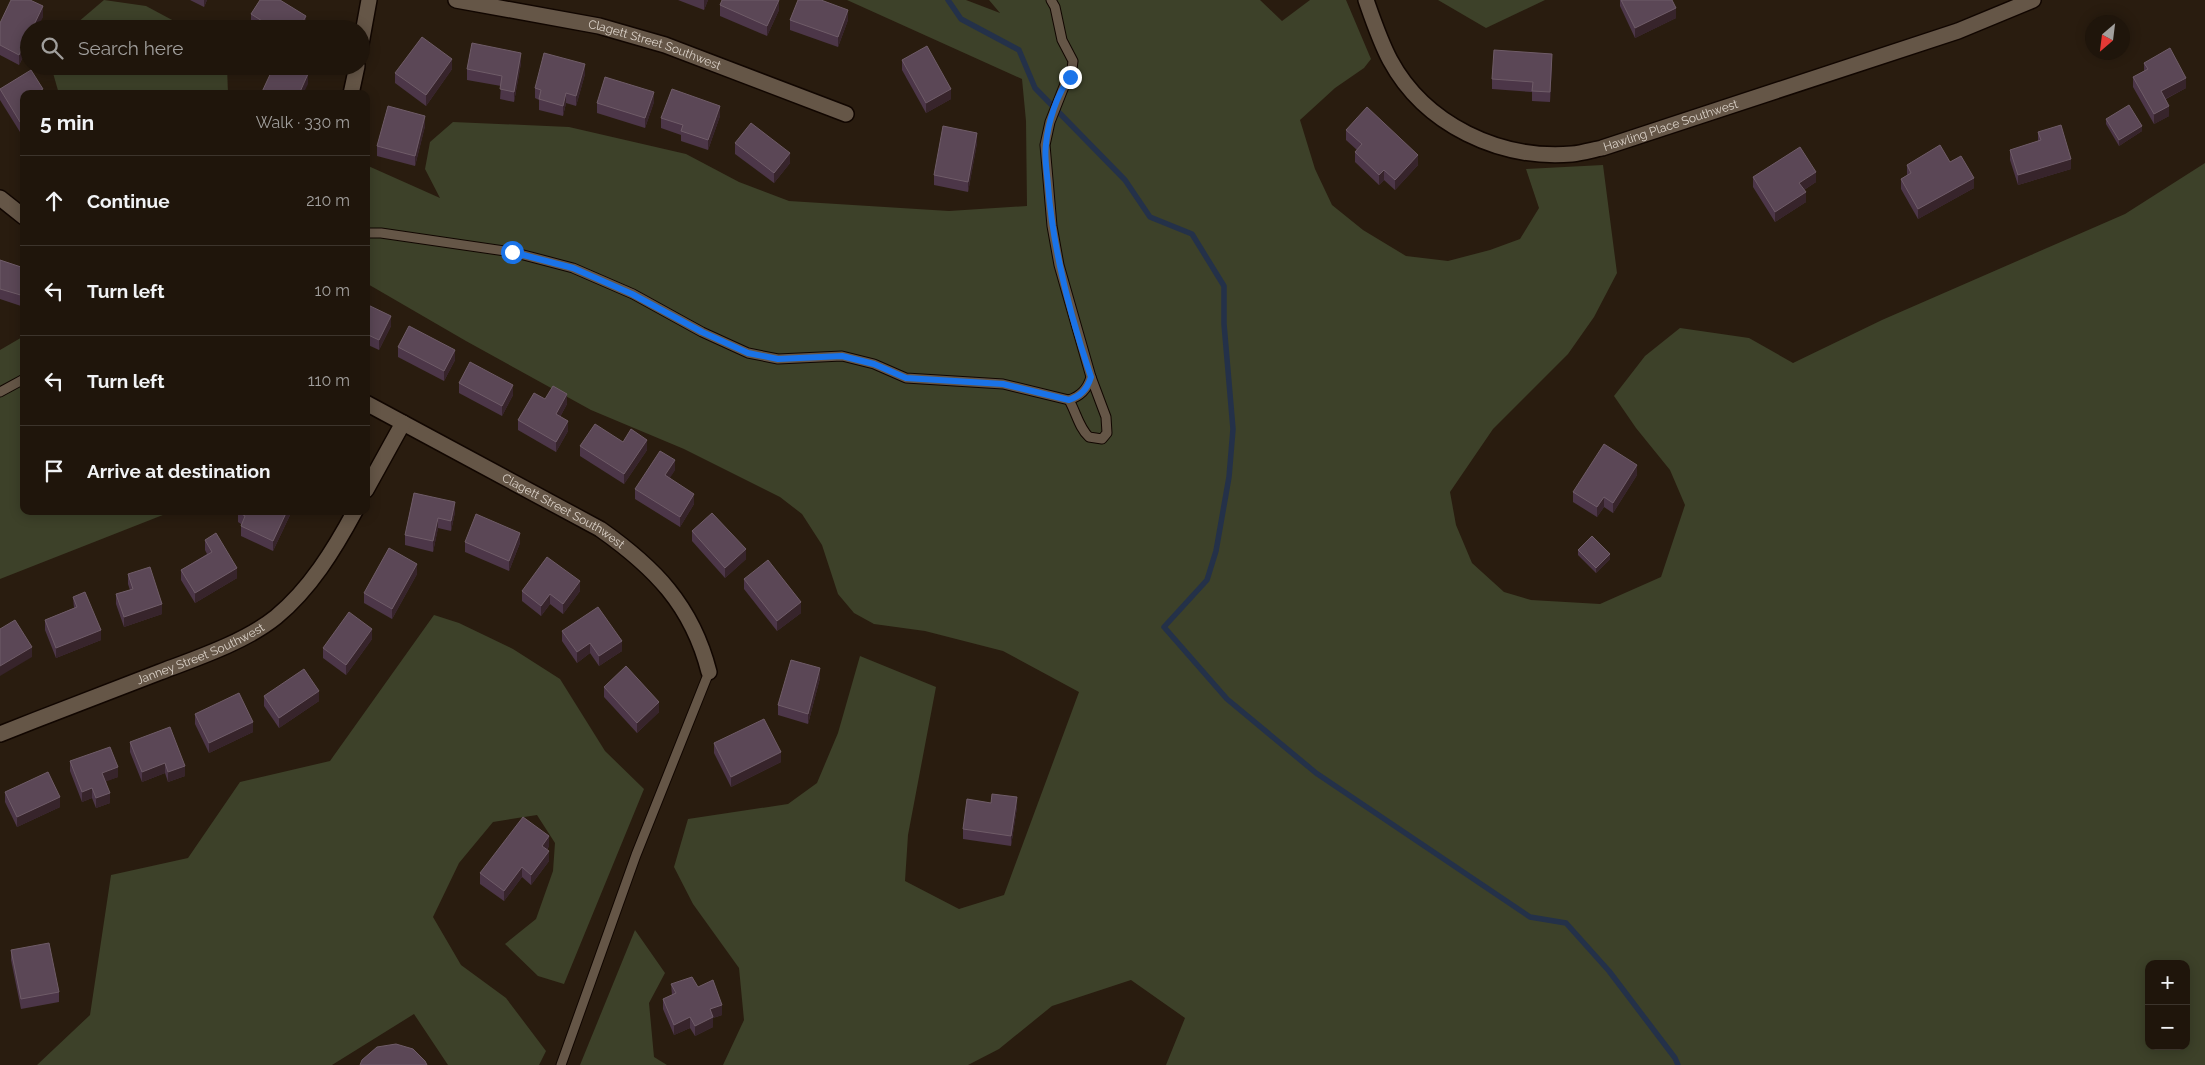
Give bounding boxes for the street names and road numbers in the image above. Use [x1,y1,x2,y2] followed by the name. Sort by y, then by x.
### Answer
[587,17,723,73] street label: Clagett Street Southwest
[1601,97,1740,154] street label: Hawling Place Southwest
[500,471,627,552] street label: Clagett Street Southwest
[135,620,267,687] street label: Janney Street Southwest

